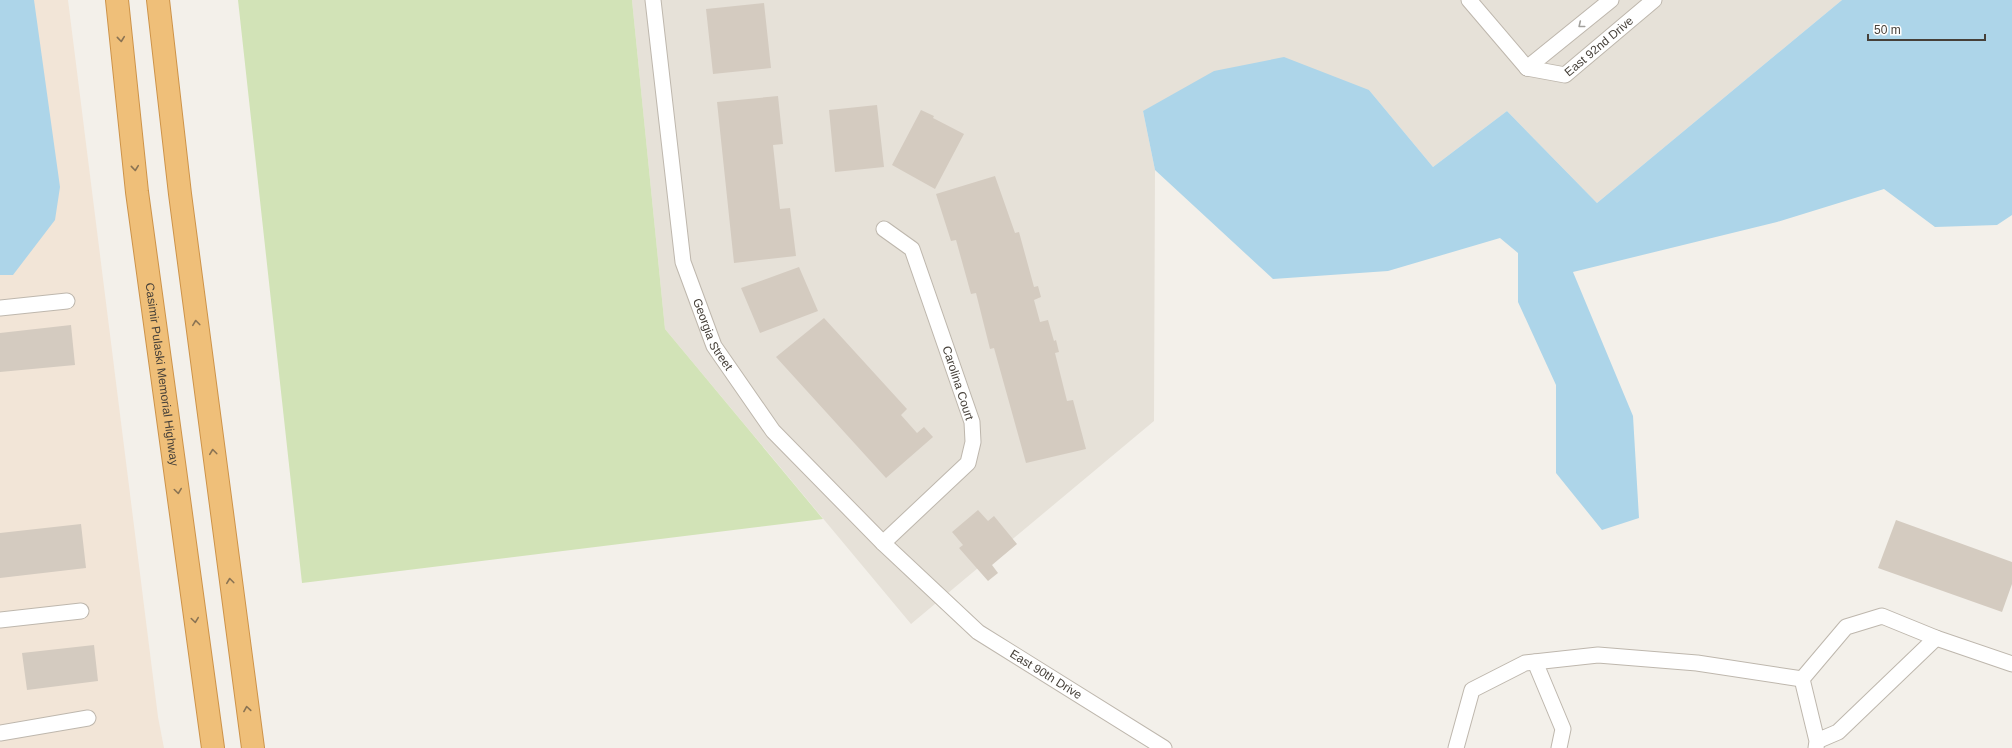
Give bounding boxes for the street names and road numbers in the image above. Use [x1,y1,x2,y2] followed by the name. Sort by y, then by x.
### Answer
[1562,13,1636,79] street label: East 92nd Drive
[142,282,181,467] street label: Casimir Pulaski Memorial Highway
[690,296,736,373] street label: Georgia Street
[939,344,977,423] street label: Carolina Court
[1007,647,1085,702] street label: East 90th Drive

